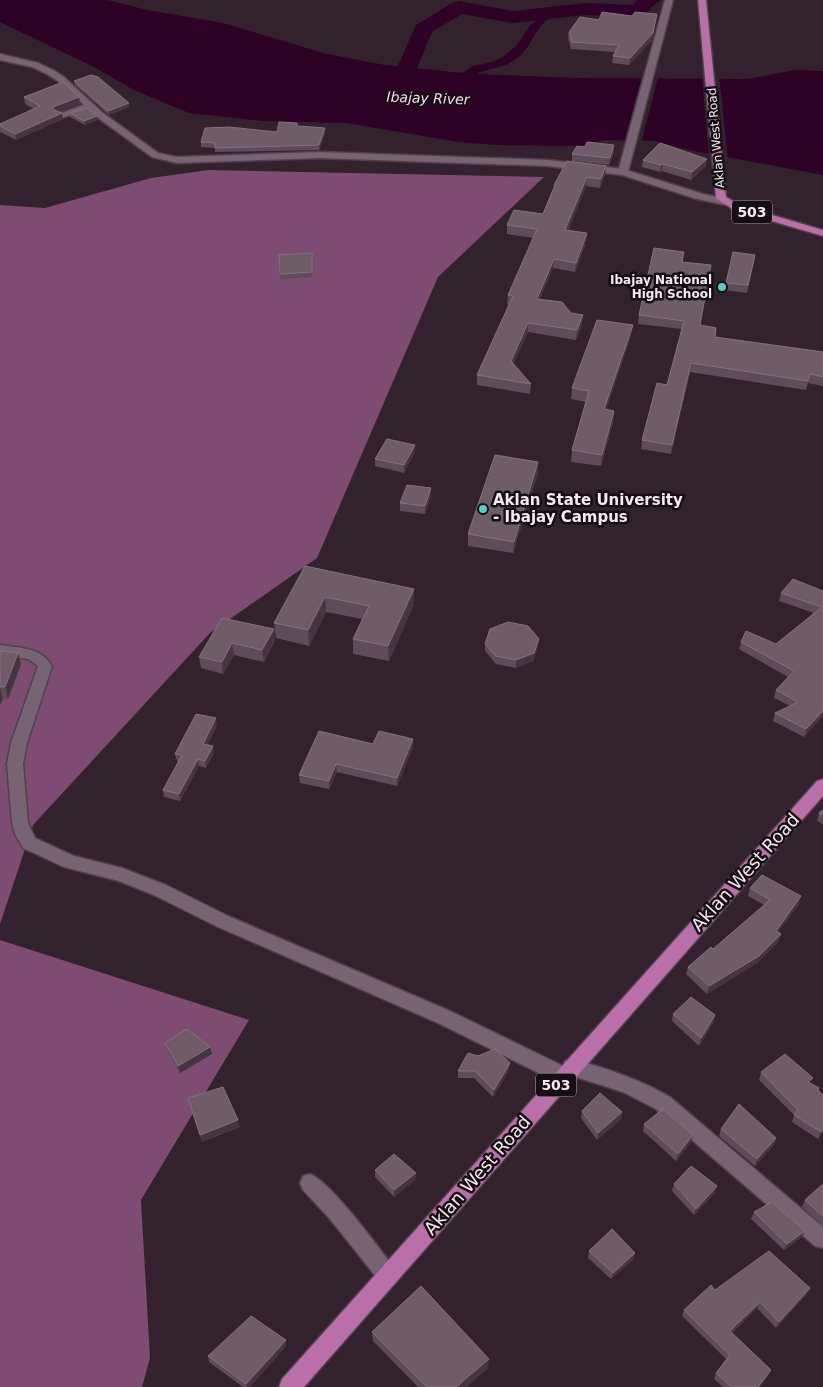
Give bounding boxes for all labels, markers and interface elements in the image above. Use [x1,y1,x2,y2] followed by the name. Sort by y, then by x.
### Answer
[705,87,727,189] street label: Aklan West Road
[386,89,471,107] water label: Ibajay River
[732,200,772,223] road number: 503
[610,273,712,301] place label: Ibajay National High School
[716,281,728,293] marker: Ibajay National High School
[493,491,683,526] place label: Aklan State University - Ibajay Campus
[477,503,489,515] marker: Aklan State University - Ibajay Campus
[687,809,803,935] street label: Aklan West Road
[536,1074,576,1096] road number: 503
[420,1111,534,1239] street label: Aklan West Road

